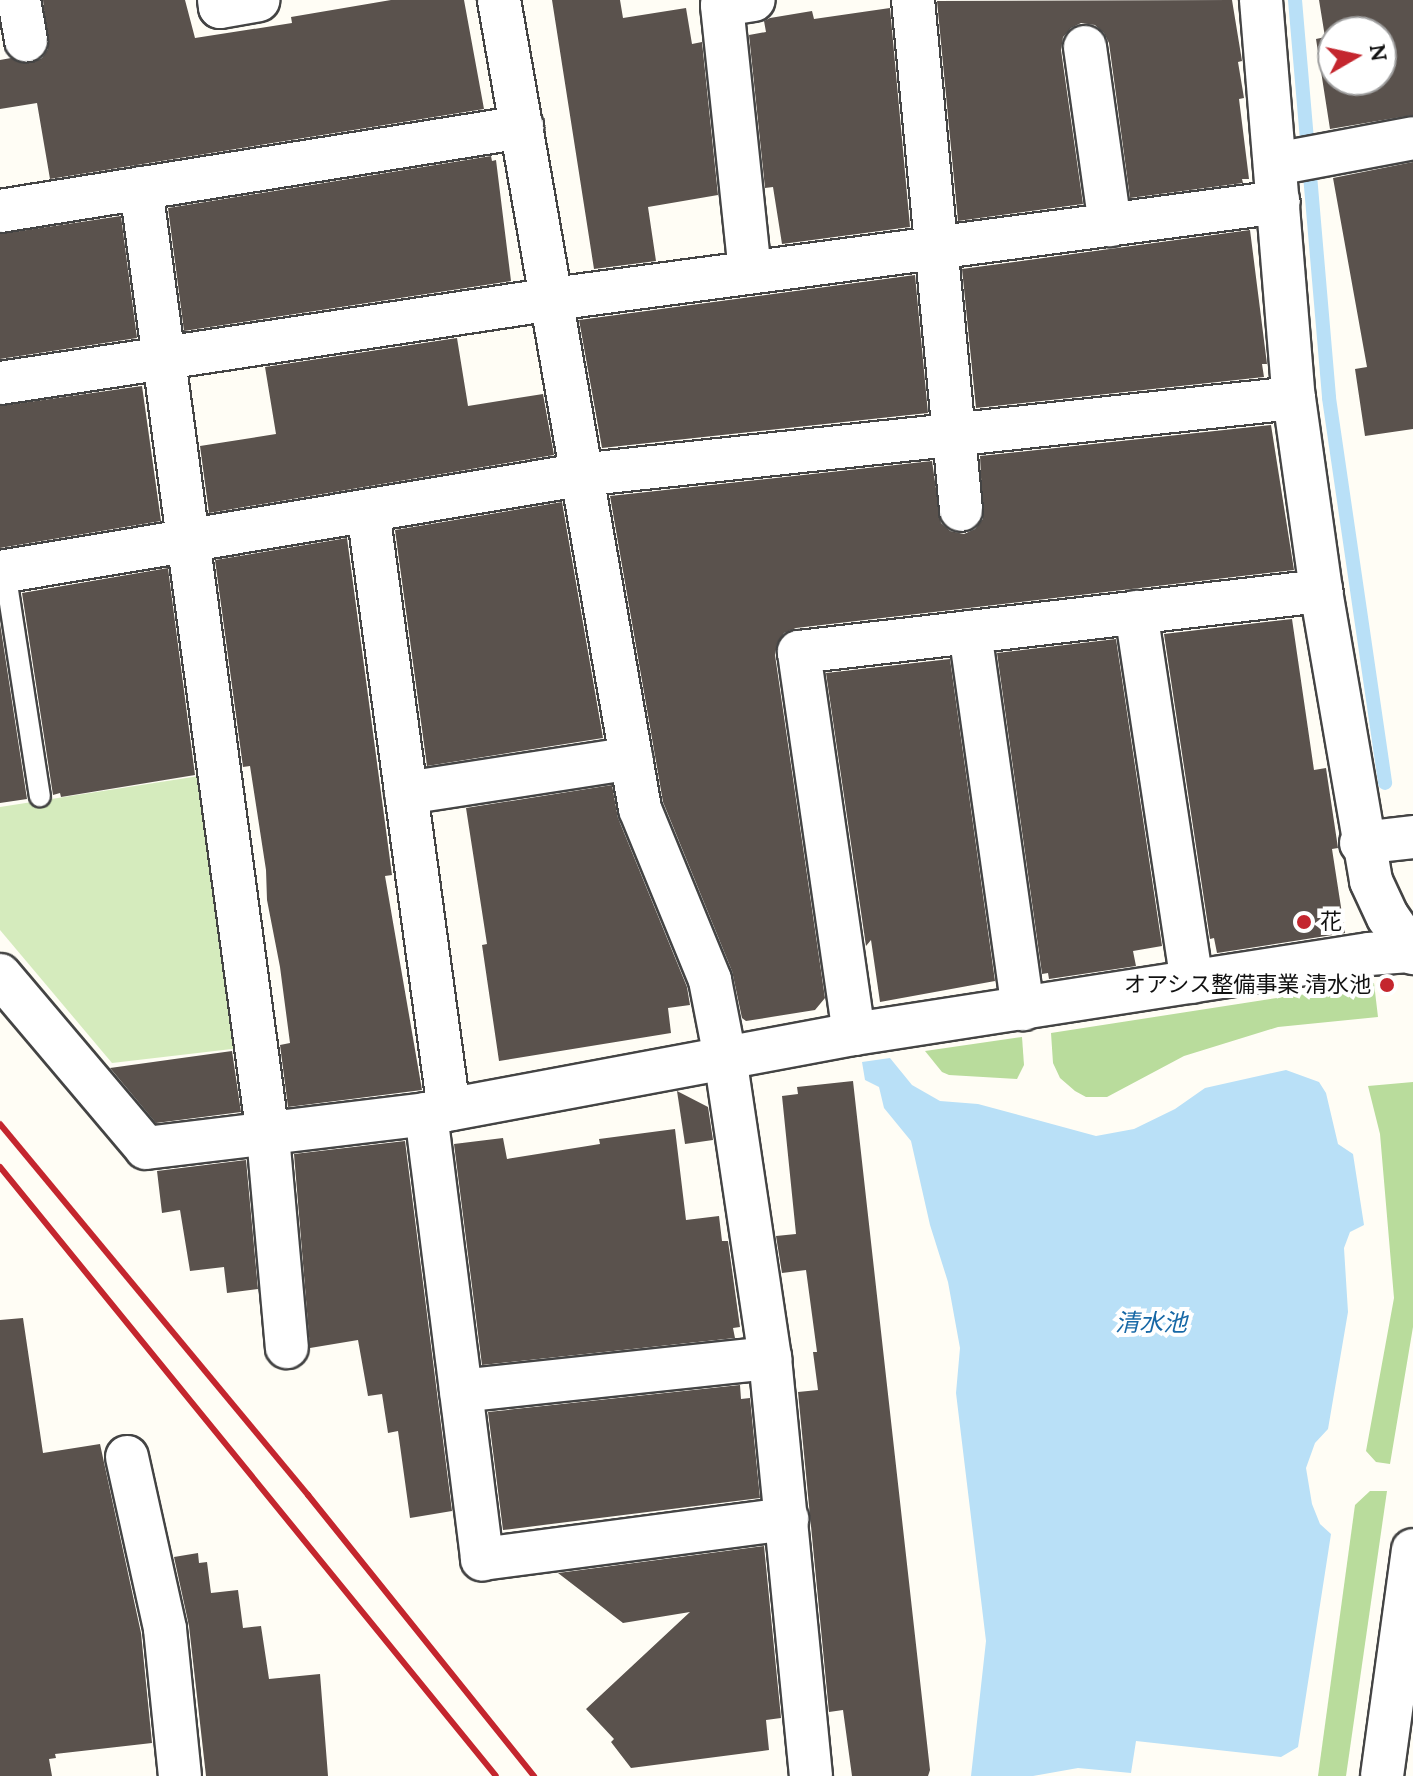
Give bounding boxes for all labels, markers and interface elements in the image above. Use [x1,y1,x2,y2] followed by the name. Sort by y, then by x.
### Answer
[1317,16,1397,96] north arrow
[1364,42,1394,63] text: N
[1320,909,1342,935] place label: 花
[1295,913,1313,931] marker: 花
[1123,972,1371,998] place label: オアシス整備事業 清水池
[1378,976,1396,994] marker: オアシス整備事業 清水池
[1115,1309,1187,1337] water label: 清水池

